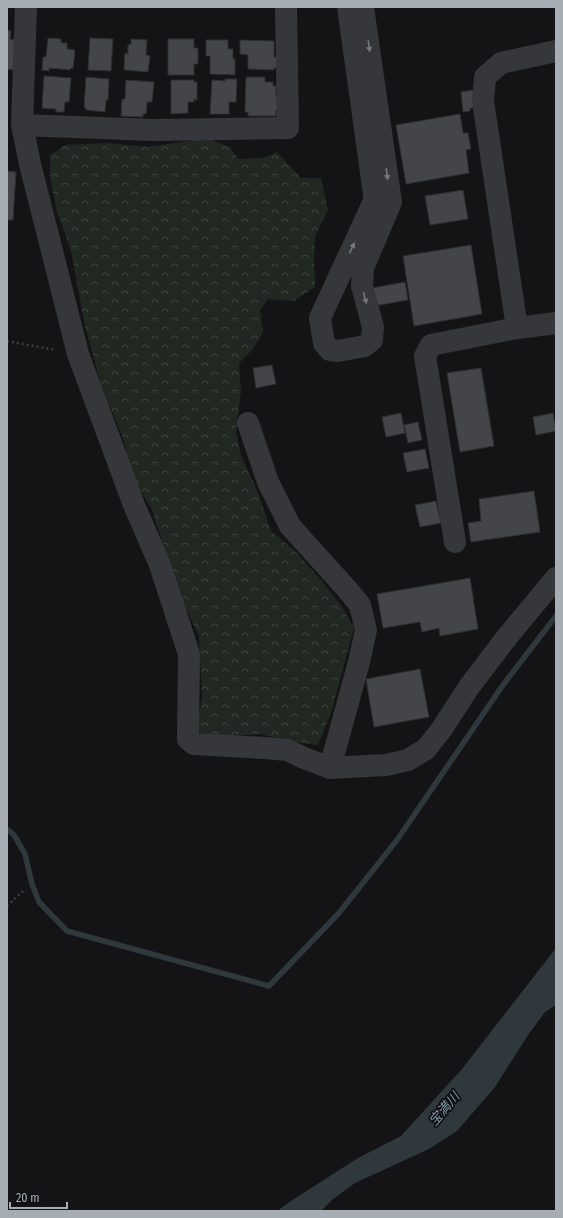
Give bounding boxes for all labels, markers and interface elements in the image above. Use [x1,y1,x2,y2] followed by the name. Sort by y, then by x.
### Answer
[366,40,372,52] one-way arrow
[384,168,390,180] one-way arrow
[349,243,355,254] one-way arrow
[362,292,368,304] one-way arrow
[426,1088,464,1129] water label: 宝満川
[10,1184,67,1210] scale bar
[16,1191,40,1205] text: 20 m

